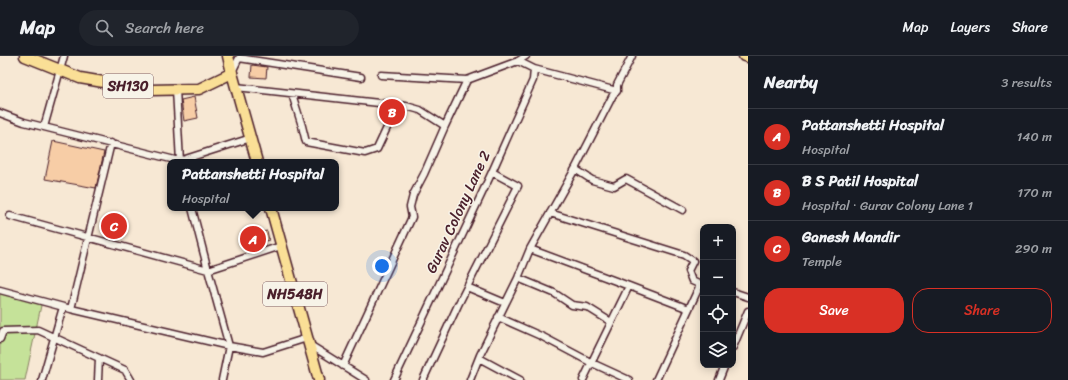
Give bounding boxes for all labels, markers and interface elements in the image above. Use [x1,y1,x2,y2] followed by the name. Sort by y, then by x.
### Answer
[79,10,359,46] search box
[20,11,55,44] text: Map
[125,15,204,41] text: Search here
[903,15,928,40] text: Map
[950,15,990,40] text: Layers
[1012,15,1048,40] text: Share
[93,17,115,39] icon: search
[764,67,818,97] text: Nearby
[1001,71,1052,94] text: 3 results
[103,74,153,98] road number: SH130
[379,97,405,127] pin: B
[802,112,944,138] text: Pattanshetti Hospital
[773,125,781,148] text: A
[1017,125,1052,148] text: 140 m
[802,138,850,161] text: Hospital
[418,146,498,278] street label: Gurav Colony Lane 2
[167,159,339,211] popup
[182,161,324,187] text: Pattanshetti Hospital
[802,168,918,194] text: B S Patil Hospital
[773,181,781,204] text: B
[1017,181,1052,204] text: 170 m
[182,187,230,210] text: Hospital
[802,194,973,217] text: Hospital · Gurav Colony Lane 1
[101,211,127,241] pin: C
[240,224,266,254] pin: A
[700,224,736,368] map controls
[700,224,736,260] button: +
[802,224,899,250] text: Ganesh Mandir
[773,237,781,260] text: C
[1015,237,1052,260] text: 290 m
[802,250,842,273] text: Temple
[372,256,392,276] your location
[700,260,736,296] button: −
[263,282,327,306] road number: NH548H
[764,288,904,333] button: Save
[912,288,1052,333] button: Share
[700,296,736,332] button: locate
[700,332,736,368] button: layers

